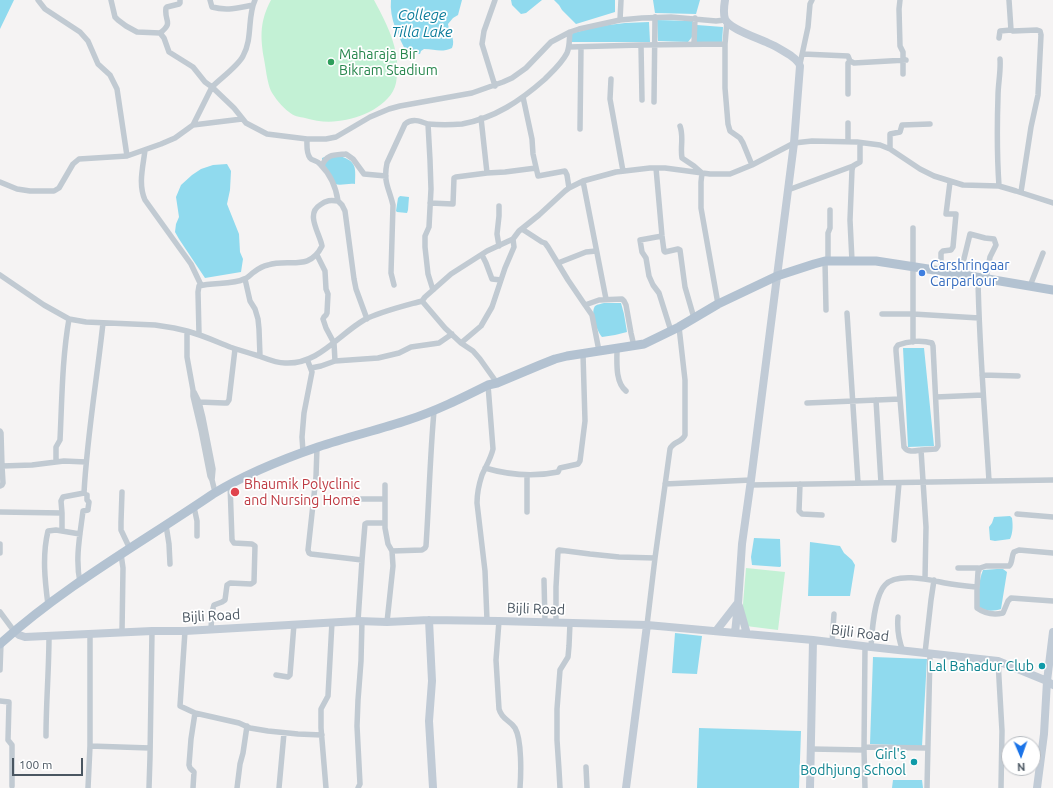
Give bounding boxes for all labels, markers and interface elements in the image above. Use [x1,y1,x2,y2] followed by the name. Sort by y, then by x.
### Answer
[391,6,453,41] water label: College Tilla Lake
[339,46,438,78] place label: Maharaja Bir Bikram Stadium
[326,57,336,67] marker: Maharaja Bir Bikram Stadium
[930,257,1010,290] place label: Carshringaar Carparlour
[917,268,927,278] marker: Carshringaar Carparlour
[244,476,360,508] place label: Bhaumik Polyclinic and Nursing Home
[229,486,241,498] marker: Bhaumik Polyclinic and Nursing Home
[507,600,565,618] street label: Bijli Road
[181,606,241,626] street label: Bijli Road
[830,621,890,645] street label: Bijli Road
[928,658,1034,674] place label: Lal Bahadur Club
[1037,661,1047,671] marker: Lal Bahadur Club
[1001,736,1041,776] north arrow
[800,746,906,778] place label: Girl's Bodhjung School
[14,750,85,776] scale bar
[909,757,919,767] marker: Girl's Bodhjung School
[19,758,52,771] text: 100 m
[1017,761,1026,773] text: N

